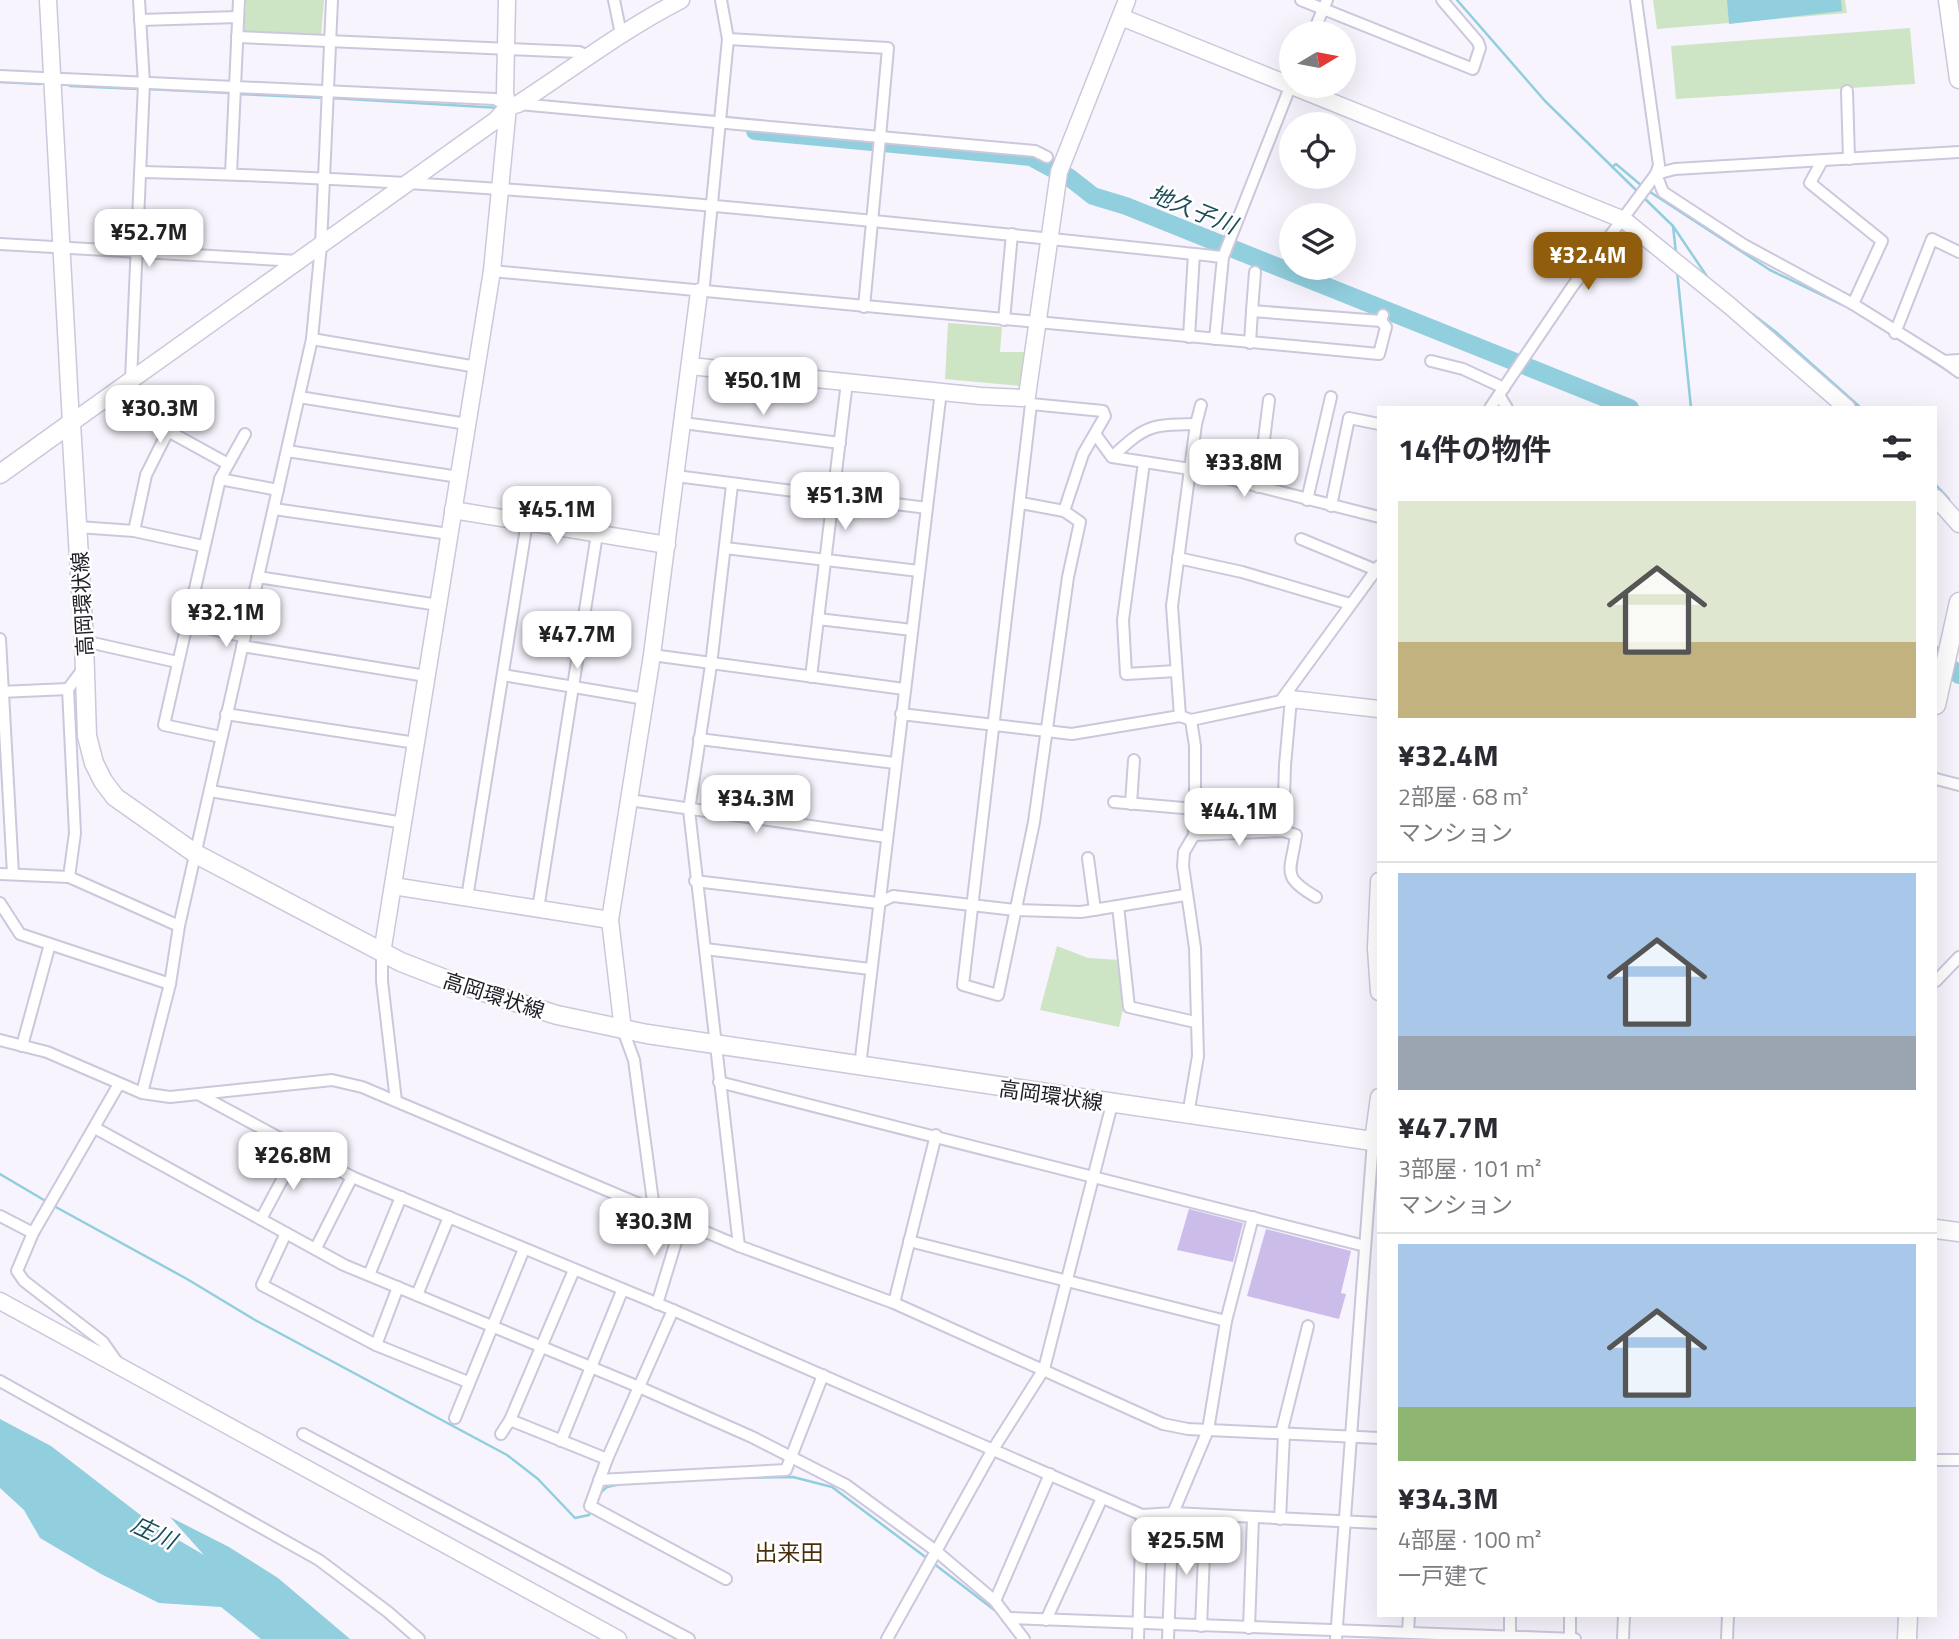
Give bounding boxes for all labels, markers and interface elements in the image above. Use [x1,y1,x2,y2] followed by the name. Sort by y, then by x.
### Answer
[1279,21,1356,98] north arrow
[1279,21,1356,280] map controls
[1279,112,1356,189] button: locate
[1144,176,1245,244] water label: 地久子川
[1279,203,1356,280] button: layers
[92,210,206,269] pin: ¥52.7M
[110,214,188,249] text: ¥52.7M
[1531,232,1645,292] pin: ¥32.4M
[1549,237,1627,272] text: ¥32.4M
[706,358,820,417] pin: ¥50.1M
[724,362,802,397] text: ¥50.1M
[103,386,217,445] pin: ¥30.3M
[121,390,199,425] text: ¥30.3M
[1398,426,1552,472] text: 14件の物件
[1878,429,1916,467] icon: filters
[1187,440,1301,499] pin: ¥33.8M
[1205,444,1283,479] text: ¥33.8M
[788,472,902,532] pin: ¥51.3M
[806,477,884,512] text: ¥51.3M
[500,486,614,546] pin: ¥45.1M
[518,491,596,526] text: ¥45.1M
[1594,547,1720,673] icon: home
[63,551,101,657] street label: 高岡環状線
[169,590,283,649] pin: ¥32.1M
[187,594,265,629] text: ¥32.1M
[520,612,634,671] pin: ¥47.7M
[538,616,616,651] text: ¥47.7M
[1398,732,1499,778] text: ¥32.4M
[699,776,813,835] pin: ¥34.3M
[1398,779,1528,814] text: 2部屋 · 68 m²
[717,780,795,815] text: ¥34.3M
[1182,788,1296,848] pin: ¥44.1M
[1200,793,1278,828] text: ¥44.1M
[1398,815,1513,850] text: マンション
[1594,919,1720,1045] icon: home
[439,964,549,1026] street label: 高岡環状線
[997,1072,1105,1118] street label: 高岡環状線
[1398,1104,1499,1150] text: ¥47.7M
[236,1132,350,1192] pin: ¥26.8M
[254,1137,332,1172] text: ¥26.8M
[1398,1151,1541,1186] text: 3部屋 · 101 m²
[1398,1187,1513,1222] text: マンション
[597,1198,711,1258] pin: ¥30.3M
[615,1203,693,1238] text: ¥30.3M
[1594,1290,1720,1416] icon: home
[1398,1475,1499,1521] text: ¥34.3M
[126,1506,185,1559] water label: 庄川
[1129,1518,1243,1577] pin: ¥25.5M
[1147,1522,1225,1557] text: ¥25.5M
[1398,1522,1541,1557] text: 4部屋 · 100 m²
[755,1535,824,1570] district label: 出来田
[1398,1558,1490,1593] text: 一戸建て

